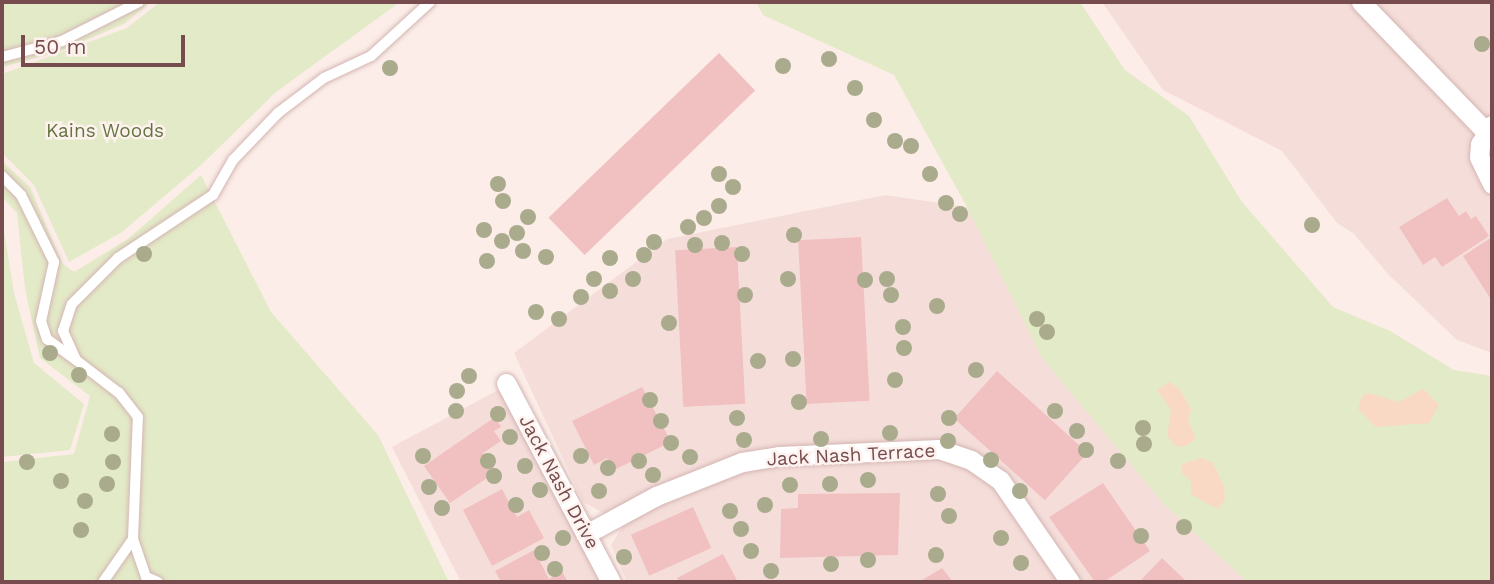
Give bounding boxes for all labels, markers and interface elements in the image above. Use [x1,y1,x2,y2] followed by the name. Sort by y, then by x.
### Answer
[24,21,189,65] scale bar
[34,34,86,59] text: 50 m
[46,120,164,142] park label: Kains Woods
[514,411,604,553] street label: Jack Nash Drive
[766,439,936,471] street label: Jack Nash Terrace

